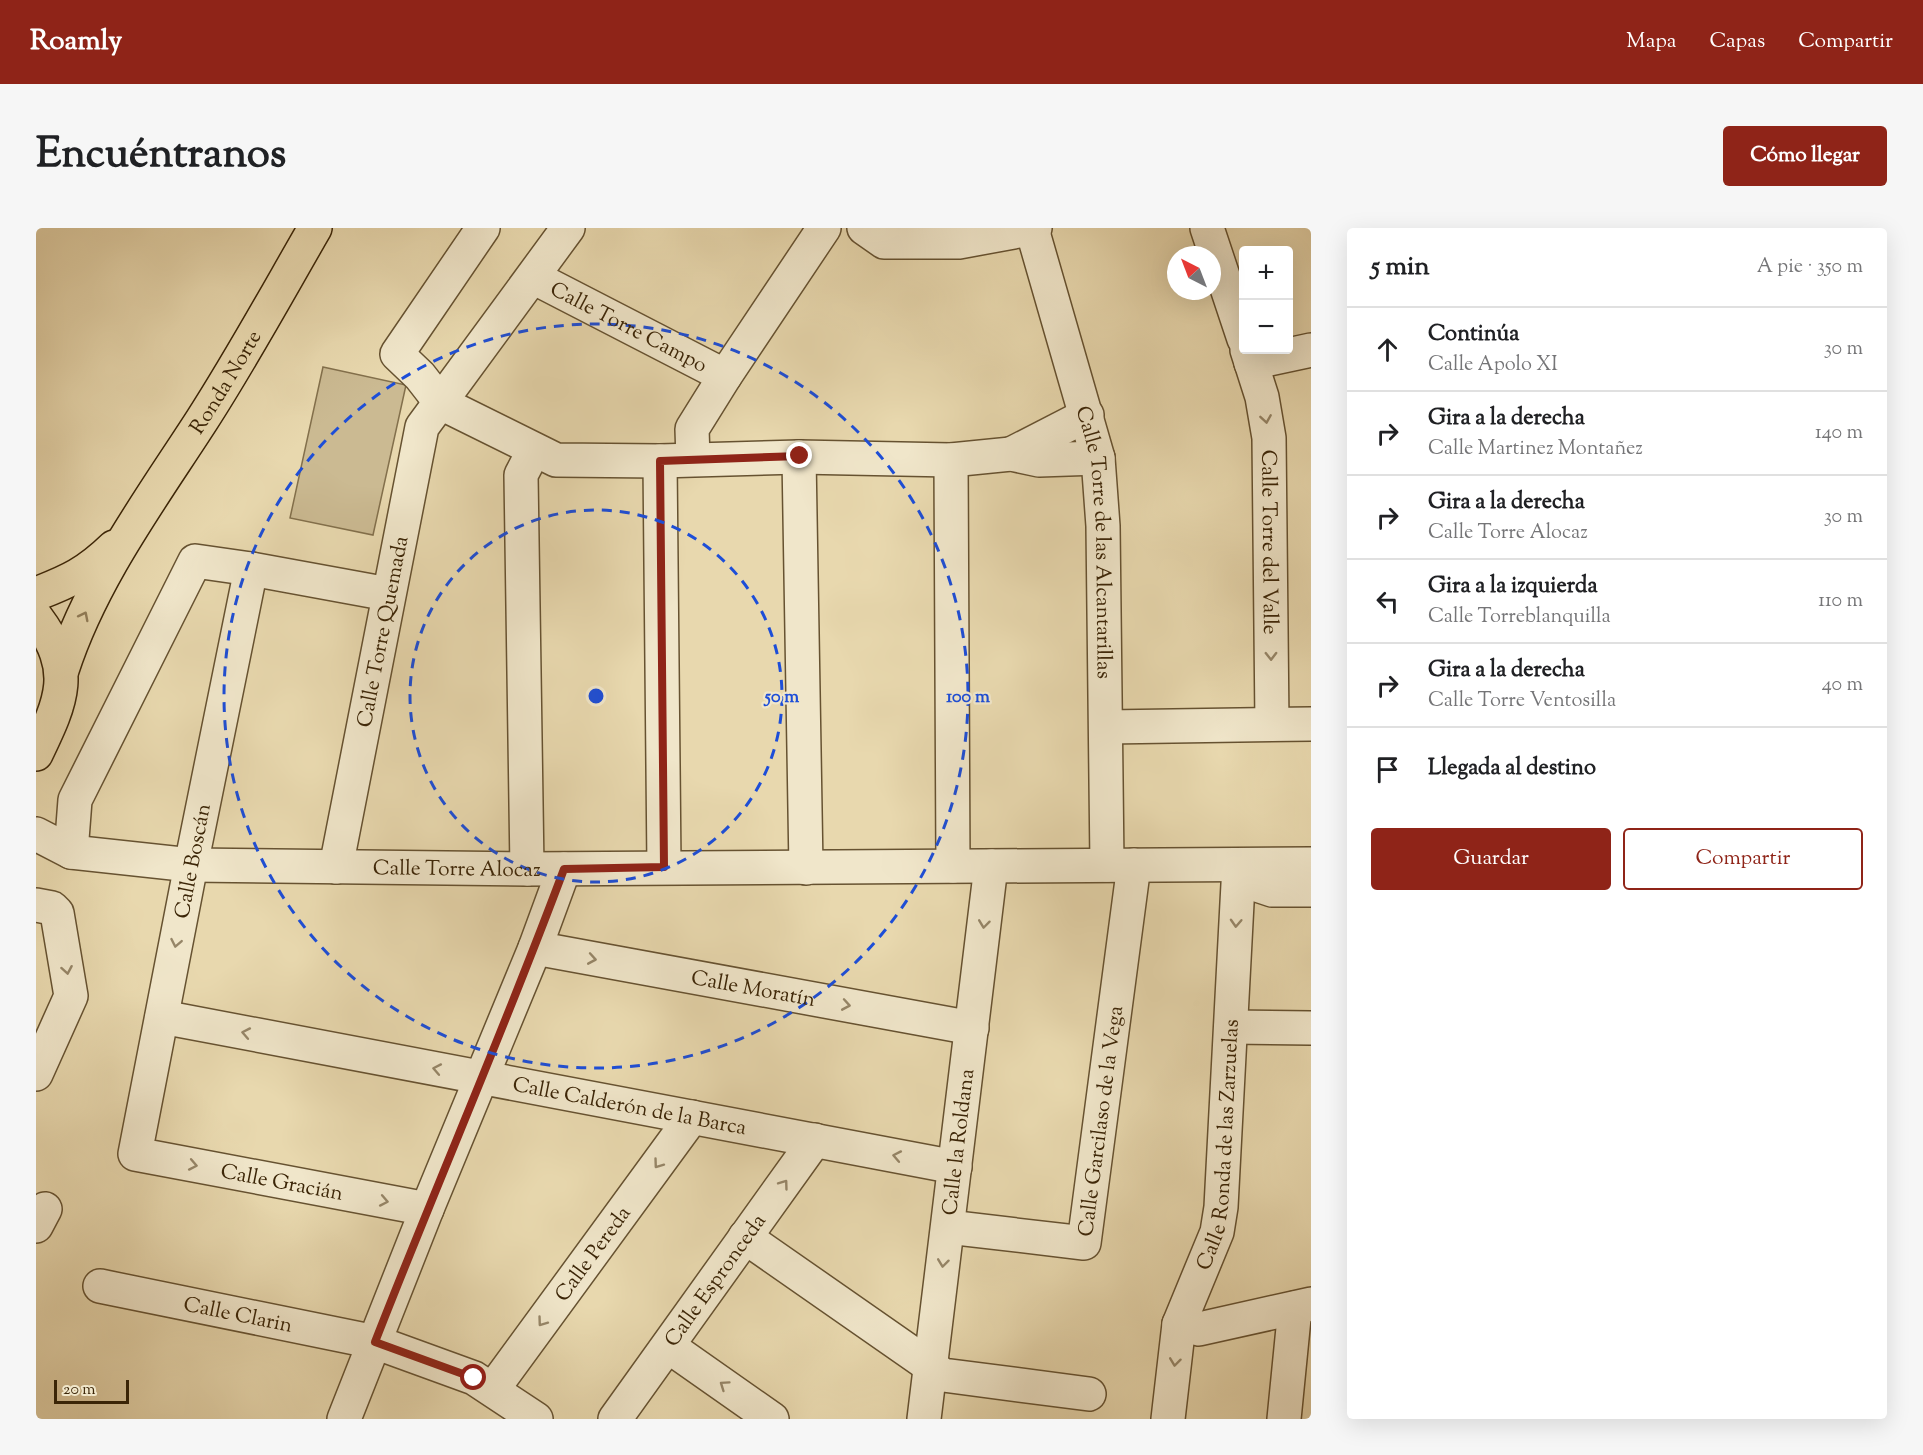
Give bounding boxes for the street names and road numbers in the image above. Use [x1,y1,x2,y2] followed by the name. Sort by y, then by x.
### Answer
[544,275,712,381] street label: Calle Torre Campo
[184,325,270,441] street label: Ronda Norte
[1067,403,1118,679] street label: Calle Torre de las Alcantarillas
[1252,449,1284,635] street label: Calle Torre del Valle
[351,533,417,730] street label: Calle Torre Quemada
[168,801,220,921] street label: Calle Boscán
[373,854,541,886] street label: Calle Torre Alocaz
[689,964,817,1016] street label: Calle Moratín
[1072,1004,1132,1238] street label: Calle Garcilaso de la Vega
[1190,1018,1248,1275] street label: Calle Ronda de las Zarzuelas
[936,1067,983,1217] street label: Calle la Roldana
[510,1071,749,1144] street label: Calle Calderón de la Barca
[218,1157,345,1210] street label: Calle Gracián
[549,1200,639,1309] street label: Calle Pereda
[658,1208,774,1354] street label: Calle Espronceda
[181,1290,295,1342] street label: Calle Clarin

